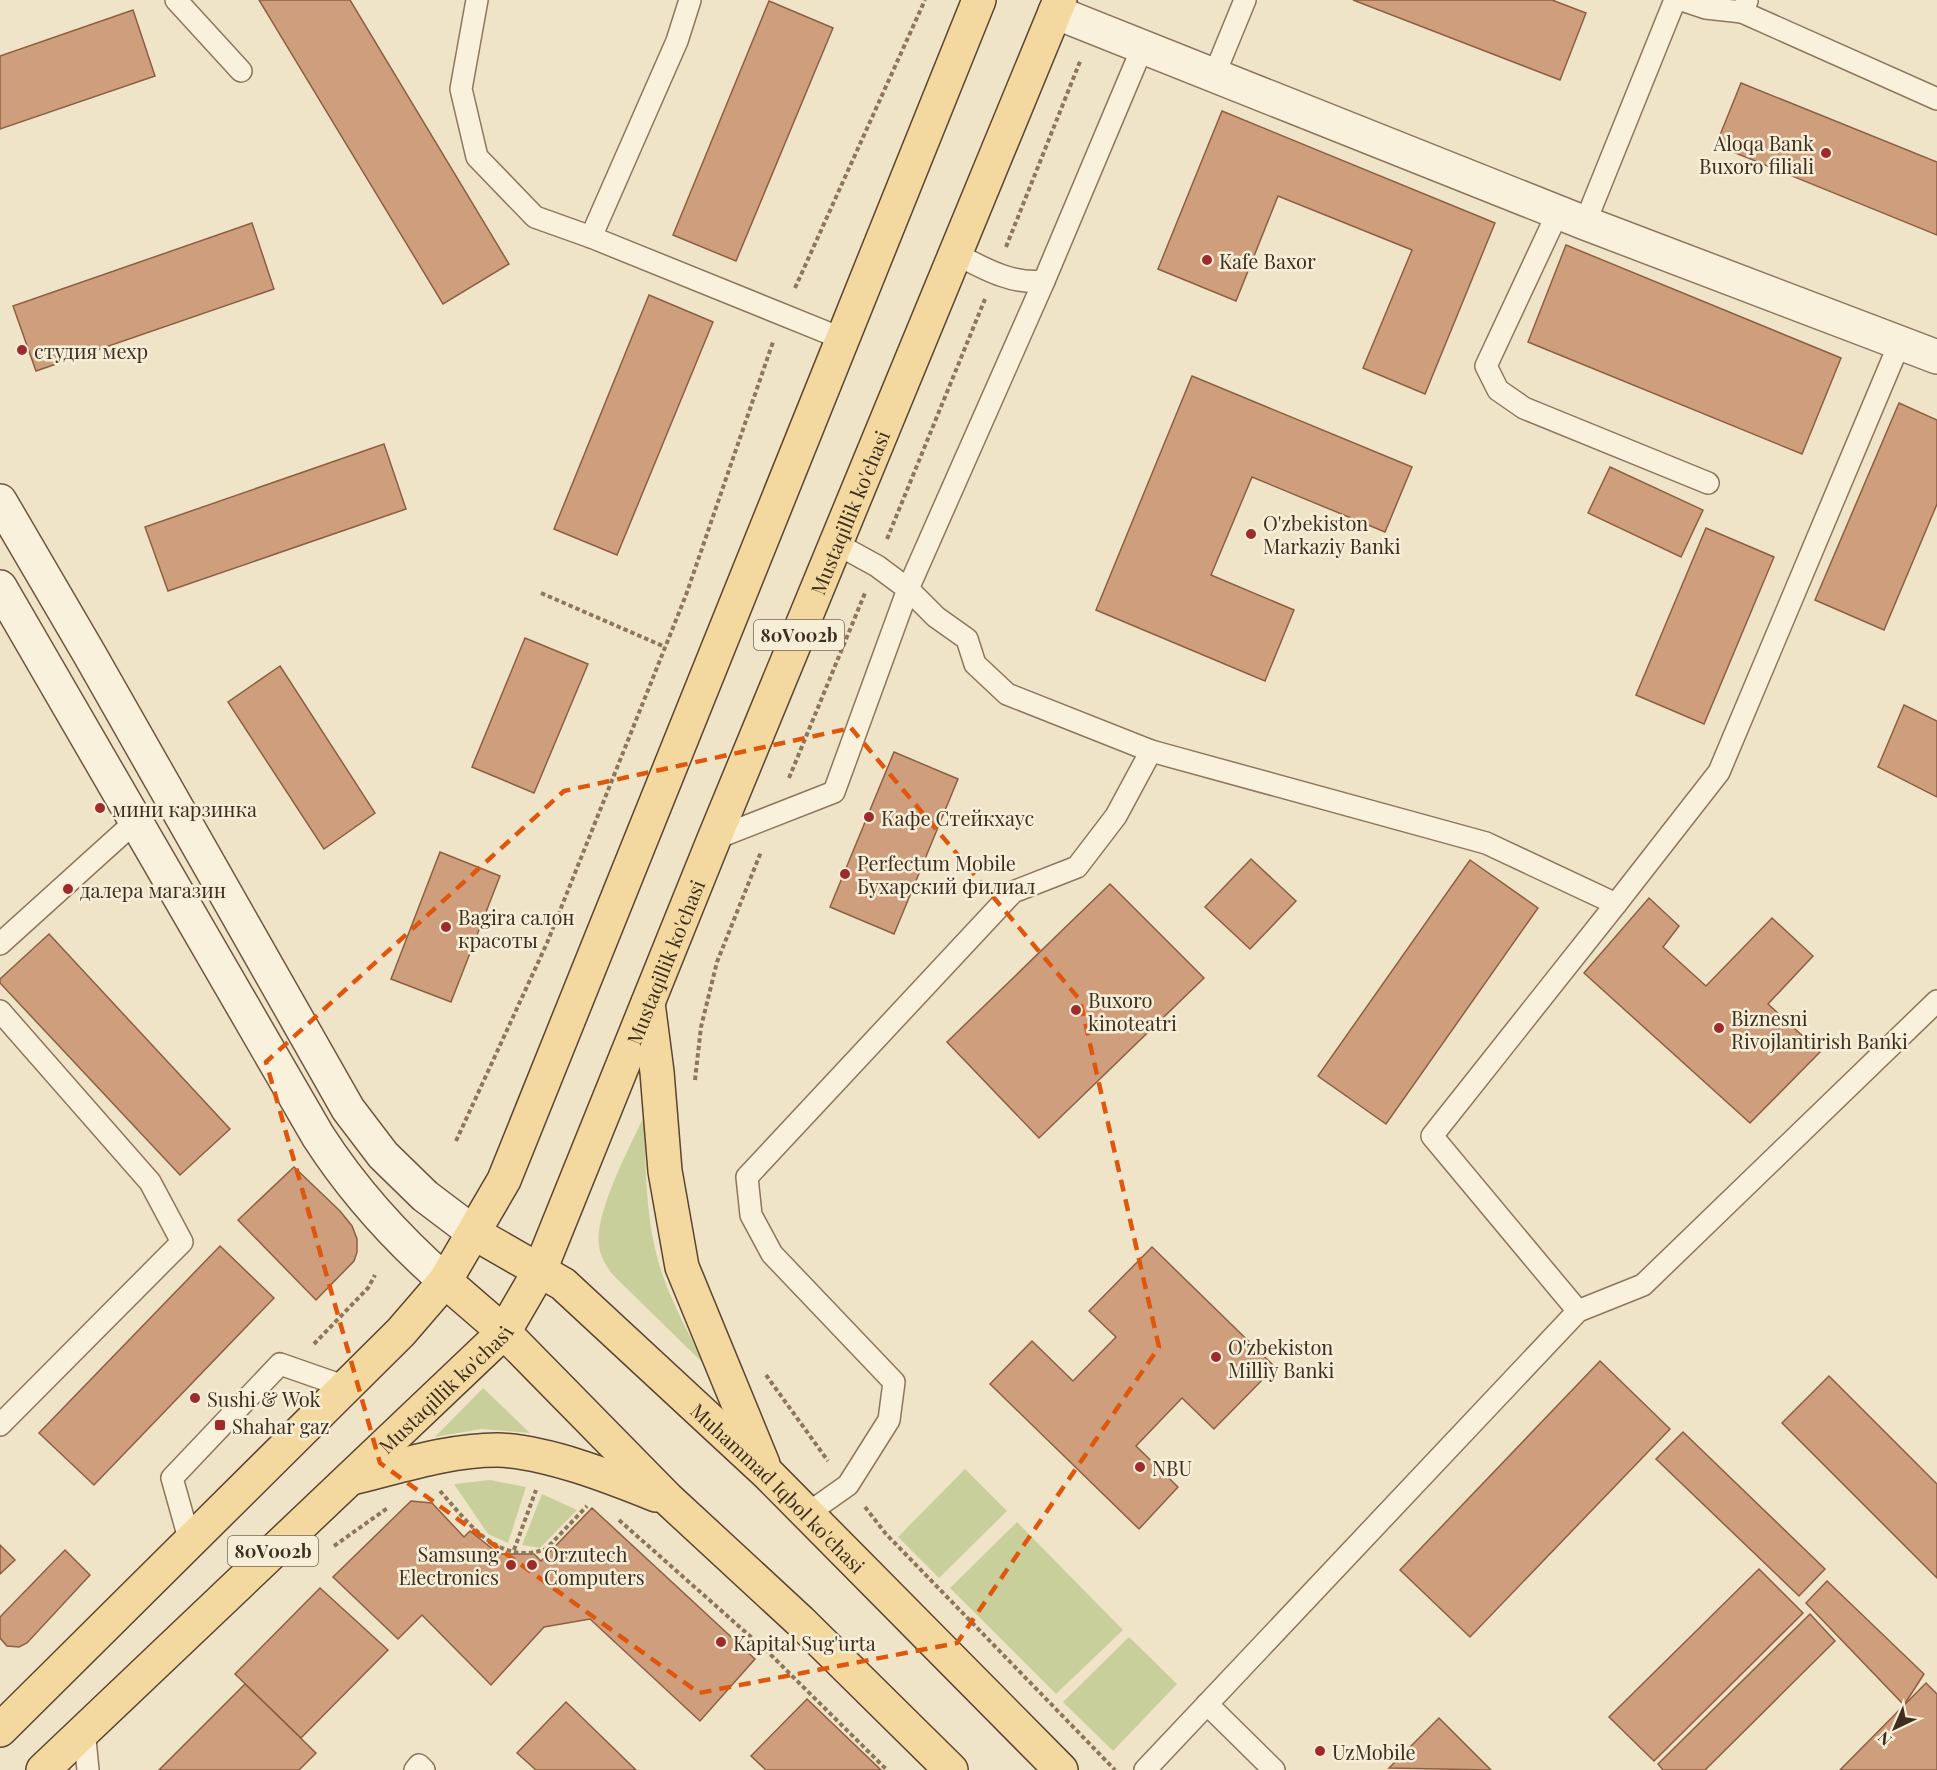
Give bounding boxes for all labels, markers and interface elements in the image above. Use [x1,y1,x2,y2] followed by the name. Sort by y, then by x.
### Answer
[1699,129,1814,179] place label: Aloqa Bank Buxoro filiali
[1819,146,1833,160] marker: Aloqa Bank Buxoro filiali
[1219,247,1316,274] place label: Kafe Baxor
[1200,253,1214,267] marker: Kafe Baxor
[34,337,148,364] place label: студия мехр
[15,343,29,357] marker: студия мехр
[803,426,895,598] street label: Mustaqillik ko'chasi
[1263,509,1401,559] place label: O'zbekiston Markaziy Banki
[1244,527,1258,541] marker: O'zbekiston Markaziy Banki
[754,620,844,650] road number: 80V002b
[112,795,257,822] place label: мини карзинка
[93,801,107,815] marker: мини карзинка
[881,804,1035,831] place label: Кафе Стейкхаус
[862,810,876,824] marker: Кафе Стейкхаус
[857,849,1036,899] place label: Perfectum Mobile Бухарский филиал
[838,867,852,881] marker: Perfectum Mobile Бухарский филиал
[619,875,710,1048] street label: Mustaqillik ko'chasi
[80,876,226,903] place label: далера магазин
[61,882,75,896] marker: далера магазин
[458,903,575,953] place label: Bagira салон красоты
[439,920,453,934] marker: Bagira салон красоты
[1088,986,1177,1036] place label: Buxoro kinoteatri
[1069,1003,1083,1017] marker: Buxoro kinoteatri
[1731,1004,1908,1054] place label: Biznesni Rivojlantirish Banki
[1712,1021,1726,1035] marker: Biznesni Rivojlantirish Banki
[372,1320,519,1459] street label: Mustaqillik ko'chasi
[1228,1333,1334,1383] place label: O'zbekiston Milliy Banki
[1209,1350,1223,1364] marker: O'zbekiston Milliy Banki
[207,1385,321,1412] place label: Sushi & Wok
[188,1391,202,1405] marker: Sushi & Wok
[686,1396,872,1579] street label: Muhammad Iqbol ko'chasi
[232,1412,330,1439] place label: Shahar gaz
[213,1418,227,1432] marker: Shahar gaz
[1152,1454,1192,1481] place label: NBU
[1133,1460,1147,1474] marker: NBU
[228,1536,318,1566] road number: 80V002b
[398,1540,499,1590] place label: Samsung Electronics
[544,1540,645,1590] place label: Orzutech Computers
[504,1558,518,1572] marker: Samsung Electronics
[525,1558,539,1572] marker: Orzutech Computers
[733,1629,876,1656] place label: Kapital Sug'urta
[714,1635,728,1649] marker: Kapital Sug'urta
[1865,1698,1925,1758] north arrow
[1872,1727,1896,1751] text: N
[1332,1738,1416,1765] place label: UzMobile
[1313,1744,1327,1758] marker: UzMobile

